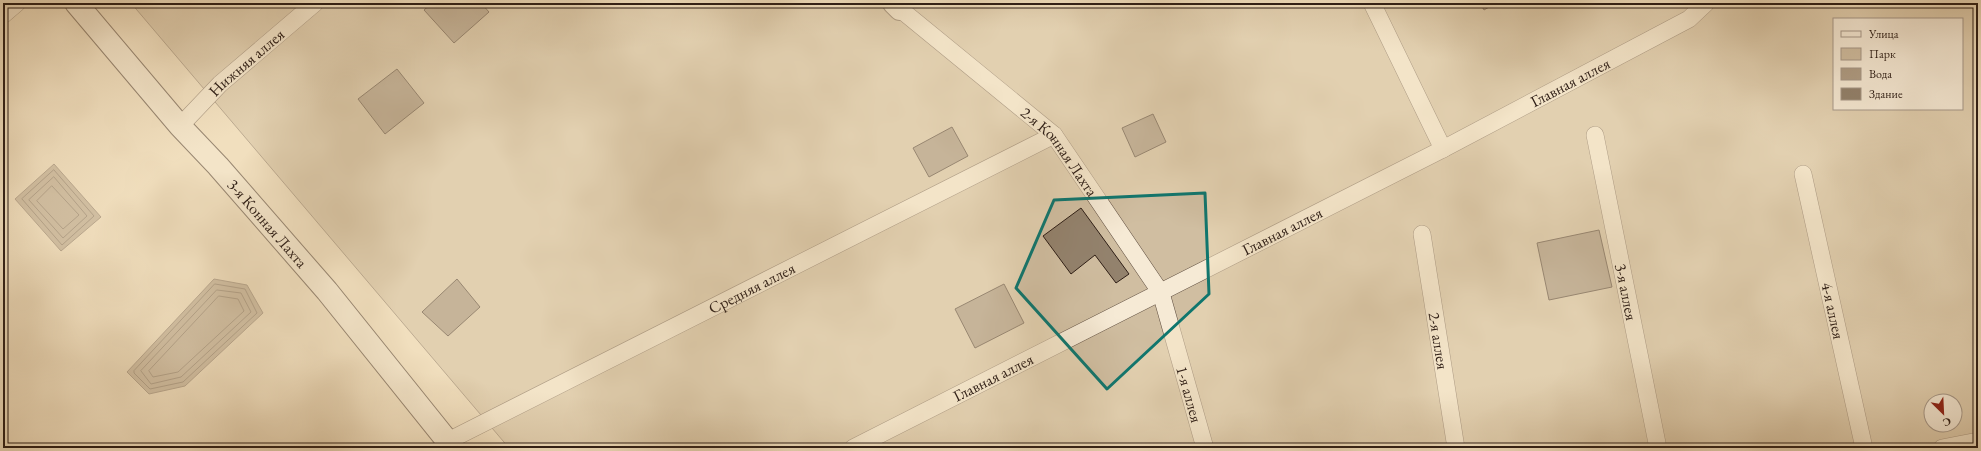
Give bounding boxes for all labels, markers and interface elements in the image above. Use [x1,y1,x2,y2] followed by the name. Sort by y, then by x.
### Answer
[1833,18,1963,110] legend
[204,24,289,101] street label: Нижняя аллея
[1868,26,1899,42] text: Улица
[1869,46,1896,62] text: Парк
[1527,53,1614,112] street label: Главная аллея
[1869,66,1892,82] text: Вода
[1869,86,1903,102] text: Здание
[1016,102,1103,201] street label: 2-я Конная Лахта
[223,174,312,273] street label: 3-я Конная Лахта
[1239,202,1326,260] street label: Главная аллея
[705,258,799,319] street label: Средняя аллея
[1610,262,1642,322] street label: 3-я аллея
[1816,280,1849,341] street label: 4-я аллея
[1424,311,1453,371] street label: 2-я аллея
[950,348,1037,407] street label: Главная аллея
[1171,364,1207,425] street label: 1-я аллея
[1923,393,1963,433] north arrow
[1940,414,1953,430] text: С

